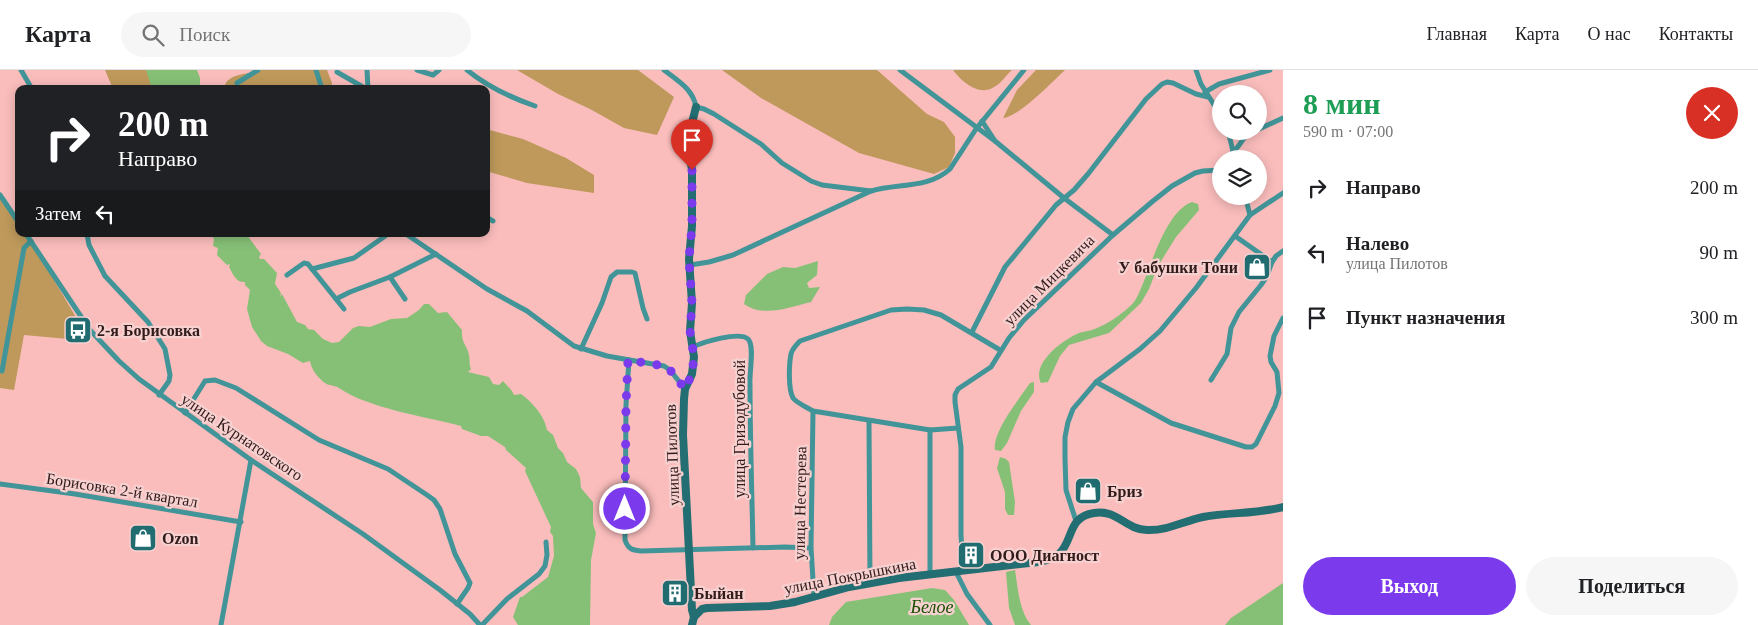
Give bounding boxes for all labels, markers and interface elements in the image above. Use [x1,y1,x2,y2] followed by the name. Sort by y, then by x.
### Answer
[121,12,471,57] search box
[25,21,91,47] text: Карта
[139,21,167,49] icon: search
[179,24,230,45] text: Поиск
[1427,24,1487,44] text: Главная
[1515,24,1560,44] text: Карта
[1588,24,1631,44] text: О нас
[1659,24,1733,44] text: Контакты
[1212,85,1267,205] map controls
[1212,85,1267,140] button: search
[1303,87,1381,120] text: 8 мин
[1686,87,1738,139] button: close
[35,105,100,170] icon: right
[118,105,208,144] text: 200 m
[671,119,713,170] pin
[1303,123,1393,140] text: 590 m · 07:00
[678,126,706,154] icon: arrive
[118,146,197,171] text: Направо
[1212,150,1267,205] button: layers
[1303,174,1331,202] icon: right
[1346,177,1421,198] text: Направо
[1690,177,1738,198] text: 200 m
[91,200,119,228] icon: left
[35,203,81,224] text: Затем
[1000,231,1098,329] street label: улица Мицкевича
[1346,233,1409,254] text: Налево
[1303,239,1331,267] icon: left
[1699,242,1738,263] text: 90 m
[1242,252,1272,282] shop icon: У бабушки Тони
[1346,255,1448,272] text: улица Пилотов
[1119,259,1238,277] place label: У бабушки Тони
[1303,304,1331,332] icon: arrive
[1346,307,1505,328] text: Пункт назначения
[1690,307,1738,328] text: 300 m
[63,315,93,345] bus stop icon: 2-я Борисовка
[97,322,200,340] place label: 2-я Борисовка
[731,359,749,498] street label: улица Гризодубовой
[178,390,306,485] street label: улица Курнатовского
[662,403,683,506] street label: улица Пилотов
[791,446,810,560] street label: улица Нестерева
[45,470,199,511] street label: Борисовка 2-й квартал
[1073,476,1103,506] shop icon: Бриз
[598,482,650,534] position arrow
[1107,483,1143,501] place label: Бриз
[128,523,158,553] shop icon: Ozon
[162,530,199,547] place label: Ozon
[956,540,986,570] building icon: ООО Диагност
[990,547,1099,565] place label: ООО Диагност
[783,555,918,598] street label: улица Покрышкина
[1303,557,1516,615] button: Выход
[1526,557,1738,615] button: Поделиться
[660,578,690,608] building icon: Быйан
[694,585,744,602] place label: Быйан
[909,597,954,617] water label: Белое

